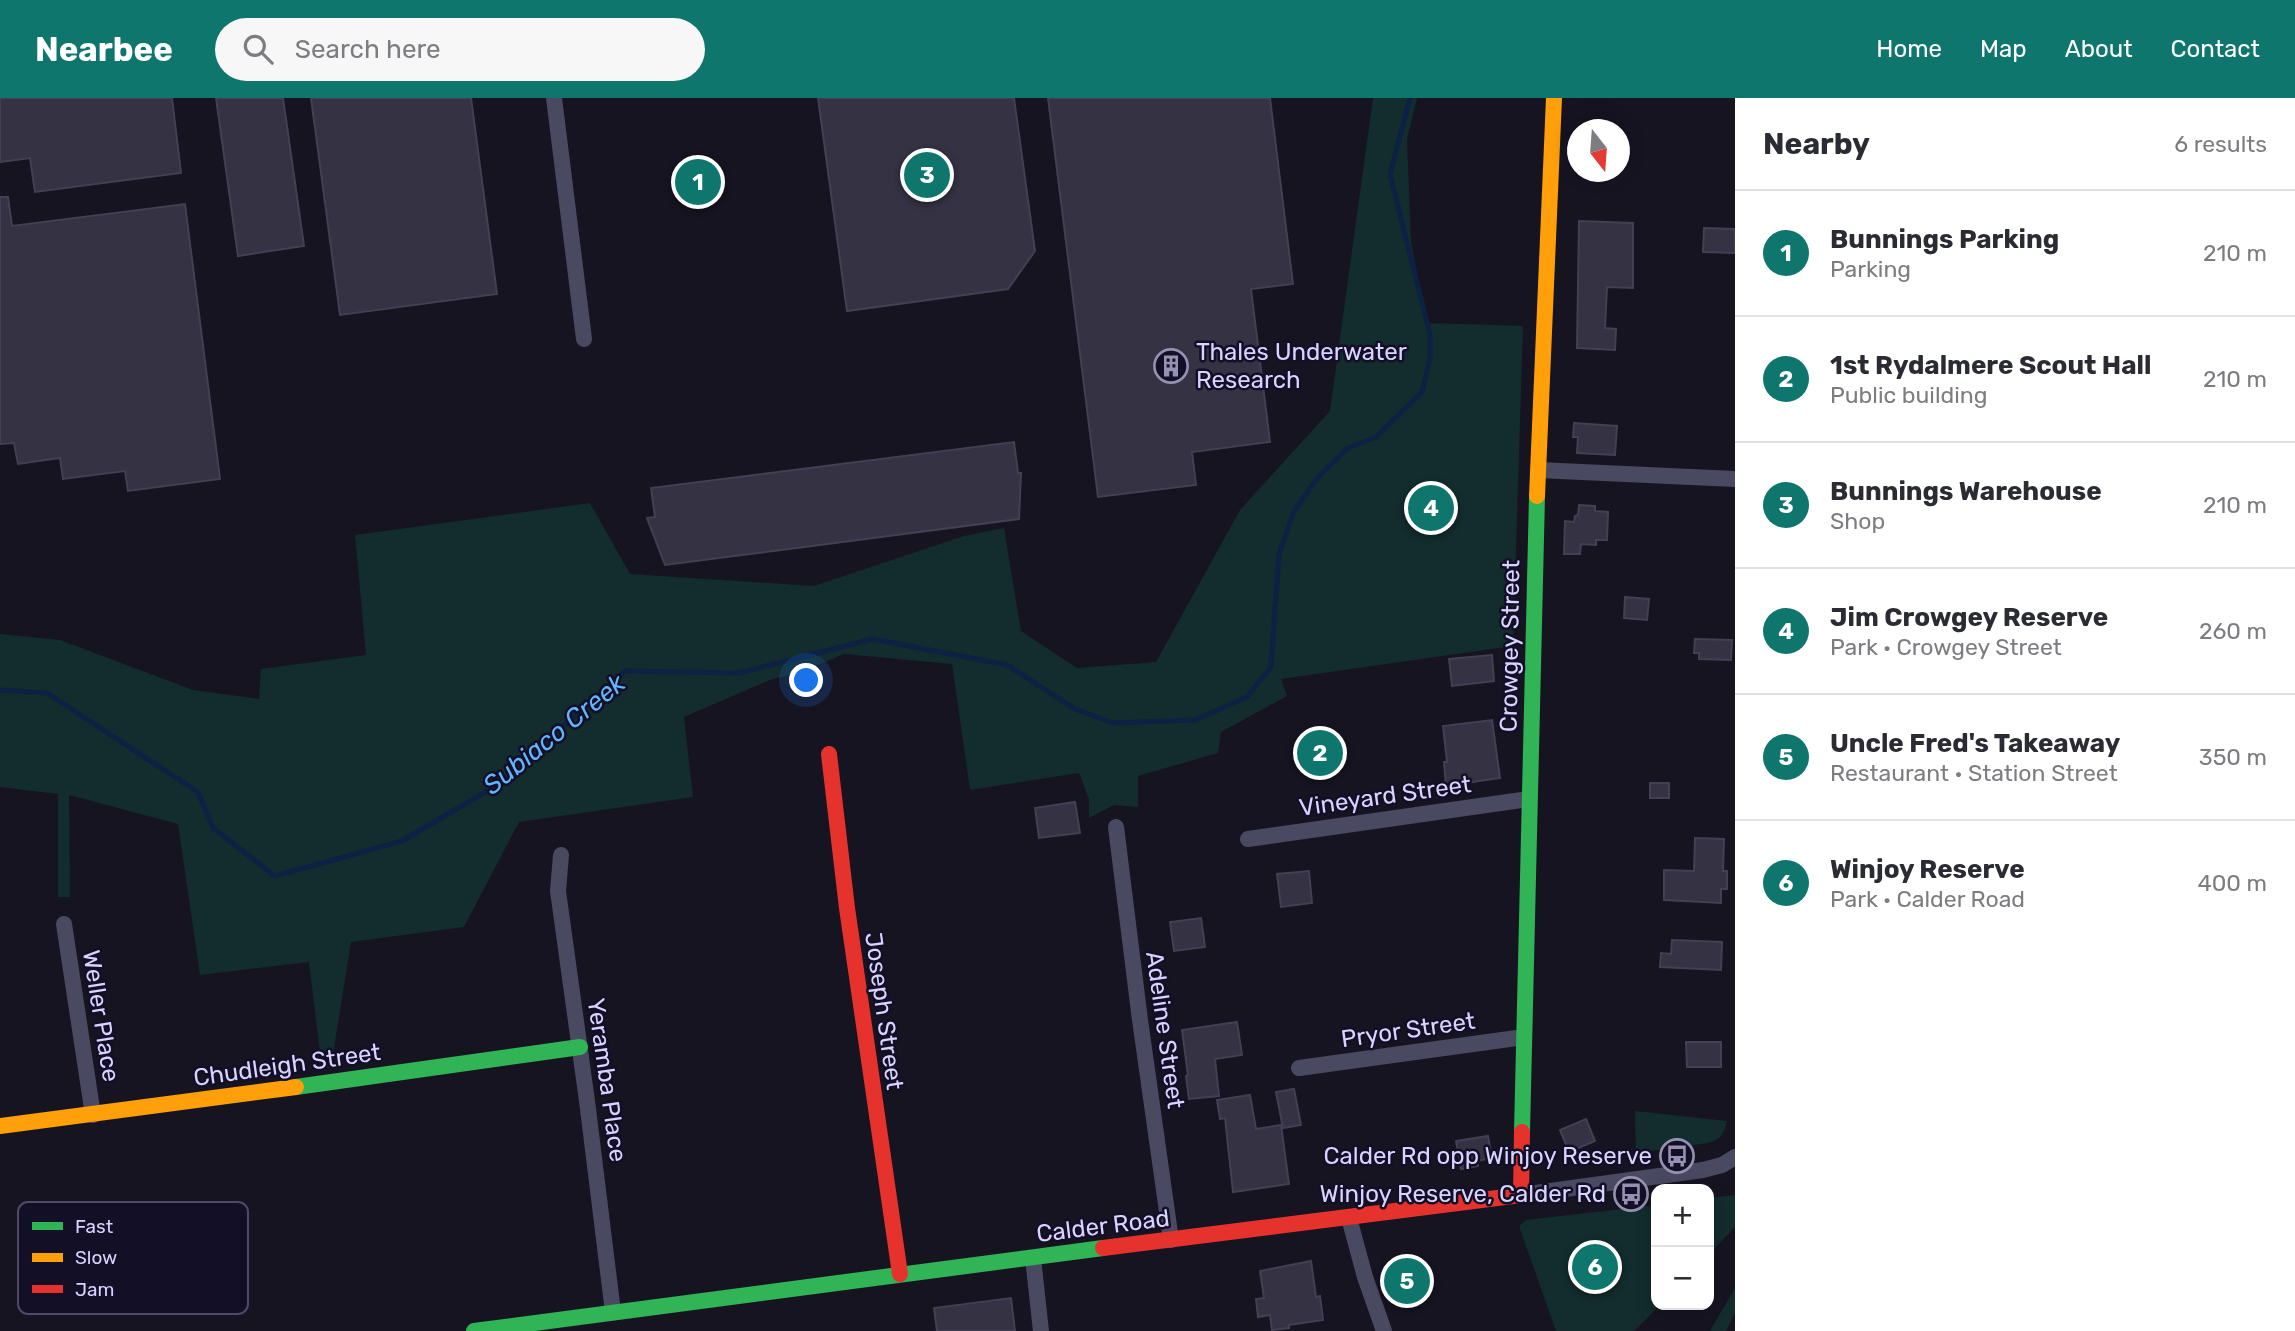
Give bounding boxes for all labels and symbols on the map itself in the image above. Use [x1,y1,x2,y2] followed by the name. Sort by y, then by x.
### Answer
[1567,119,1630,182] north arrow
[904,149,950,201] pin: 3
[675,156,721,208] pin: 1
[1196,338,1407,394] place label: Thales Underwater Research
[1152,347,1190,385] building icon: Thales Underwater Research
[1408,482,1454,534] pin: 4
[1494,560,1526,732] street label: Crowgey Street
[789,663,823,697] your location
[477,667,632,801] water label: Subiaco Creek
[1297,727,1343,779] pin: 2
[1297,770,1473,822] street label: Vineyard Street
[859,930,909,1092] street label: Joseph Street
[77,948,125,1084] street label: Weller Place
[1140,950,1190,1110] street label: Adeline Street
[582,996,632,1164] street label: Yeramba Place
[1339,1007,1477,1053] street label: Pryor Street
[192,1038,382,1092] street label: Chudleigh Street
[1658,1137,1696,1175] bus stop icon: Calder Rd opp Winjoy Reserve
[1324,1142,1652,1170] place label: Calder Rd opp Winjoy Reserve
[1612,1175,1650,1213] bus stop icon: Winjoy Reserve, Calder Rd
[1319,1180,1606,1208] place label: Winjoy Reserve, Calder Rd
[18,1202,248,1314] legend
[1035,1204,1171,1248] street label: Calder Road
[75,1215,114,1238] text: Fast
[1572,1241,1618,1293] pin: 6
[75,1246,117,1269] text: Slow
[1384,1255,1430,1307] pin: 5
[75,1278,114,1301] text: Jam

